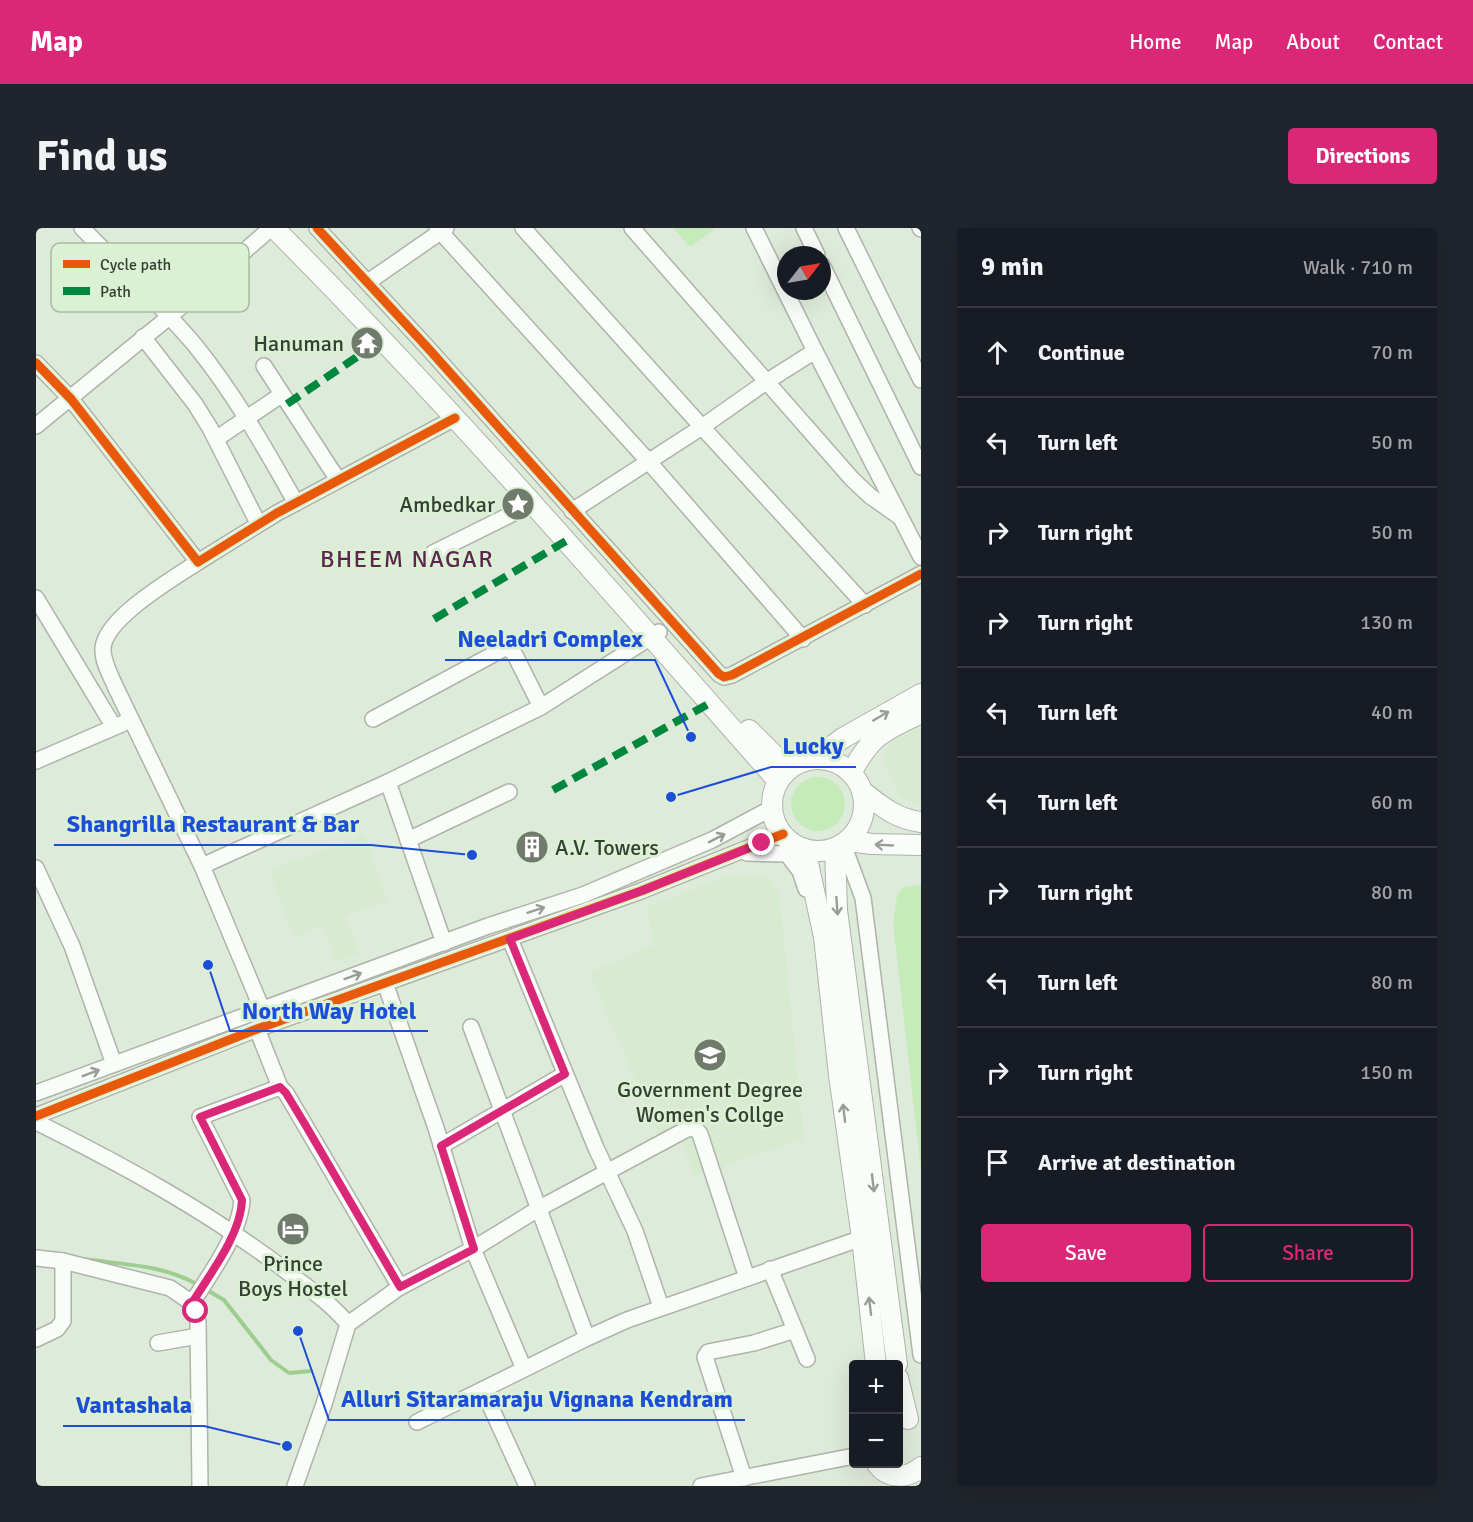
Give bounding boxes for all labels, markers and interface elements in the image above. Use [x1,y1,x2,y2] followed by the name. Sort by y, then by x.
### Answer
[30,25,83,59] text: Map
[1129,29,1182,55] text: Home
[1215,29,1253,55] text: Map
[1286,29,1340,55] text: About
[1373,29,1443,55] text: Contact
[1288,128,1437,184] button: Directions
[36,131,167,182] text: Find us
[51,243,249,312] legend
[777,246,831,300] north arrow
[981,251,1044,283] text: 9 min
[100,255,171,275] text: Cycle path
[1303,255,1413,280] text: Walk · 710 m
[100,282,131,302] text: Path
[349,325,385,361] temple icon: Hanuman
[253,330,344,357] place label: Hanuman
[981,336,1014,369] icon: ahead
[1038,339,1125,366] text: Continue
[1371,340,1413,365] text: 70 m
[981,426,1014,459] icon: left
[1038,429,1118,456] text: Turn left
[1371,430,1413,455] text: 50 m
[500,486,536,522] place icon: Ambedkar
[399,491,495,518] place label: Ambedkar
[981,516,1014,549] icon: right
[1038,519,1133,546] text: Turn right
[1371,520,1413,545] text: 50 m
[320,544,494,574] district label: BHEEM NAGAR
[981,606,1014,639] icon: right
[1038,609,1133,636] text: Turn right
[1360,610,1413,635] text: 130 m
[445,618,655,660] callout: Neeladri Complex
[457,624,643,654] text: Neeladri Complex
[981,696,1014,729] icon: left
[1038,699,1118,726] text: Turn left
[1371,700,1413,725] text: 40 m
[872,710,889,722] one-way arrow
[771,725,856,767] callout: Lucky
[782,731,844,761] text: Lucky
[981,786,1014,819] icon: left
[1038,789,1118,816] text: Turn left
[1371,790,1413,815] text: 60 m
[54,803,371,845] callout: Shangrilla Restaurant & Bar
[67,809,360,839] text: Shangrilla Restaurant & Bar
[514,829,550,865] building icon: A.V. Towers
[748,829,774,855] route end
[707,831,725,843] one-way arrow
[555,834,659,861] place label: A.V. Towers
[875,840,895,851] one-way arrow
[981,876,1014,909] icon: right
[1038,879,1133,906] text: Turn right
[1371,880,1413,905] text: 80 m
[832,896,843,916] one-way arrow
[526,904,545,915] one-way arrow
[981,966,1014,999] icon: left
[1038,969,1118,996] text: Turn left
[343,970,361,981] one-way arrow
[1371,970,1413,995] text: 80 m
[230,989,428,1031] callout: North Way Hotel
[242,996,417,1026] text: North Way Hotel
[692,1037,728,1073] school or university icon: Government Degree Women's Collge
[981,1056,1014,1089] icon: right
[1038,1059,1133,1086] text: Turn right
[1360,1060,1413,1085] text: 150 m
[81,1066,100,1077] one-way arrow
[617,1076,803,1128] place label: Government Degree Women's Collge
[838,1104,849,1124] one-way arrow
[981,1146,1014,1179] icon: arrive
[1038,1149,1235,1176] text: Arrive at destination
[868,1173,879,1192] one-way arrow
[275,1211,311,1247] hotel icon: Prince Boys Hostel
[981,1224,1191,1282] button: Save
[1203,1224,1413,1282] button: Share
[238,1250,348,1302] place label: Prince Boys Hostel
[182,1297,208,1323] route start
[864,1297,875,1317] one-way arrow
[849,1360,903,1468] map controls
[849,1360,903,1414] button: +
[329,1378,745,1420] callout: Alluri Sitaramaraju Vignana Kendram
[63,1384,204,1426] callout: Vantashala
[341,1384,733,1414] text: Alluri Sitaramaraju Vignana Kendram
[76,1390,192,1420] text: Vantashala
[849,1414,903,1468] button: −

